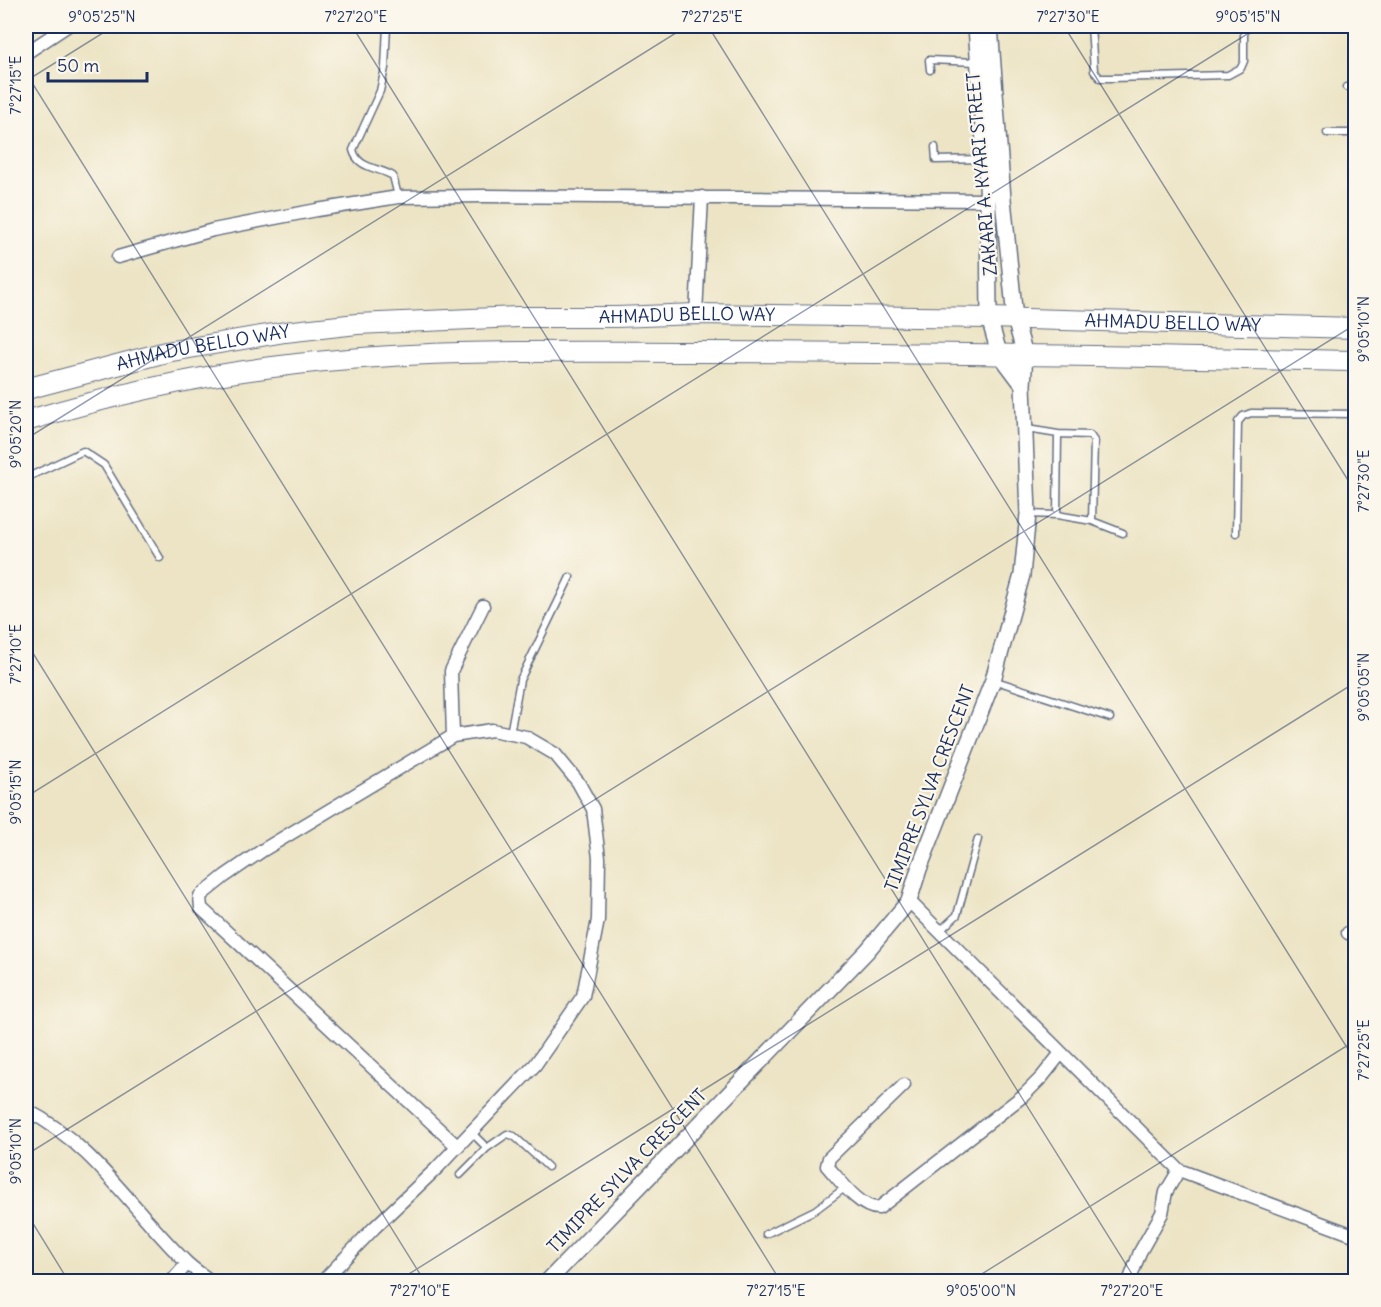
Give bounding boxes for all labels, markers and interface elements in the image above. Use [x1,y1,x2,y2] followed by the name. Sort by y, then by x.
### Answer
[68,7,136,26] text: 9°05'25"N
[325,7,388,26] text: 7°27'20"E
[681,7,743,26] text: 7°27'25"E
[1036,7,1100,26] text: 7°27'30"E
[1215,7,1281,26] text: 9°05'15"N
[48,45,147,83] scale bar
[57,54,99,77] text: 50 m
[6,55,25,115] text: 7°27'15"E
[961,71,1002,277] street label: ZAKARI A. KYARI STREET
[1354,296,1373,362] text: 9°05'10"N
[599,302,775,328] street label: AHMADU BELLO WAY
[1084,309,1261,336] street label: AHMADU BELLO WAY
[114,319,291,376] street label: AHMADU BELLO WAY
[6,400,25,468] text: 9°05'20"N
[1354,449,1373,513] text: 7°27'30"E
[6,624,25,684] text: 7°27'10"E
[1354,653,1373,721] text: 9°05'05"N
[879,681,980,894] street label: TIMIPRE SYLVA CRESCENT
[6,759,25,825] text: 9°05'15"N
[1354,1019,1373,1081] text: 7°27'25"E
[542,1084,711,1258] street label: TIMIPRE SYLVA CRESCENT
[6,1118,25,1184] text: 9°05'10"N
[390,1281,450,1300] text: 7°27'10"E
[746,1281,806,1300] text: 7°27'15"E
[946,1281,1016,1300] text: 9°05'00"N
[1101,1281,1164,1300] text: 7°27'20"E

